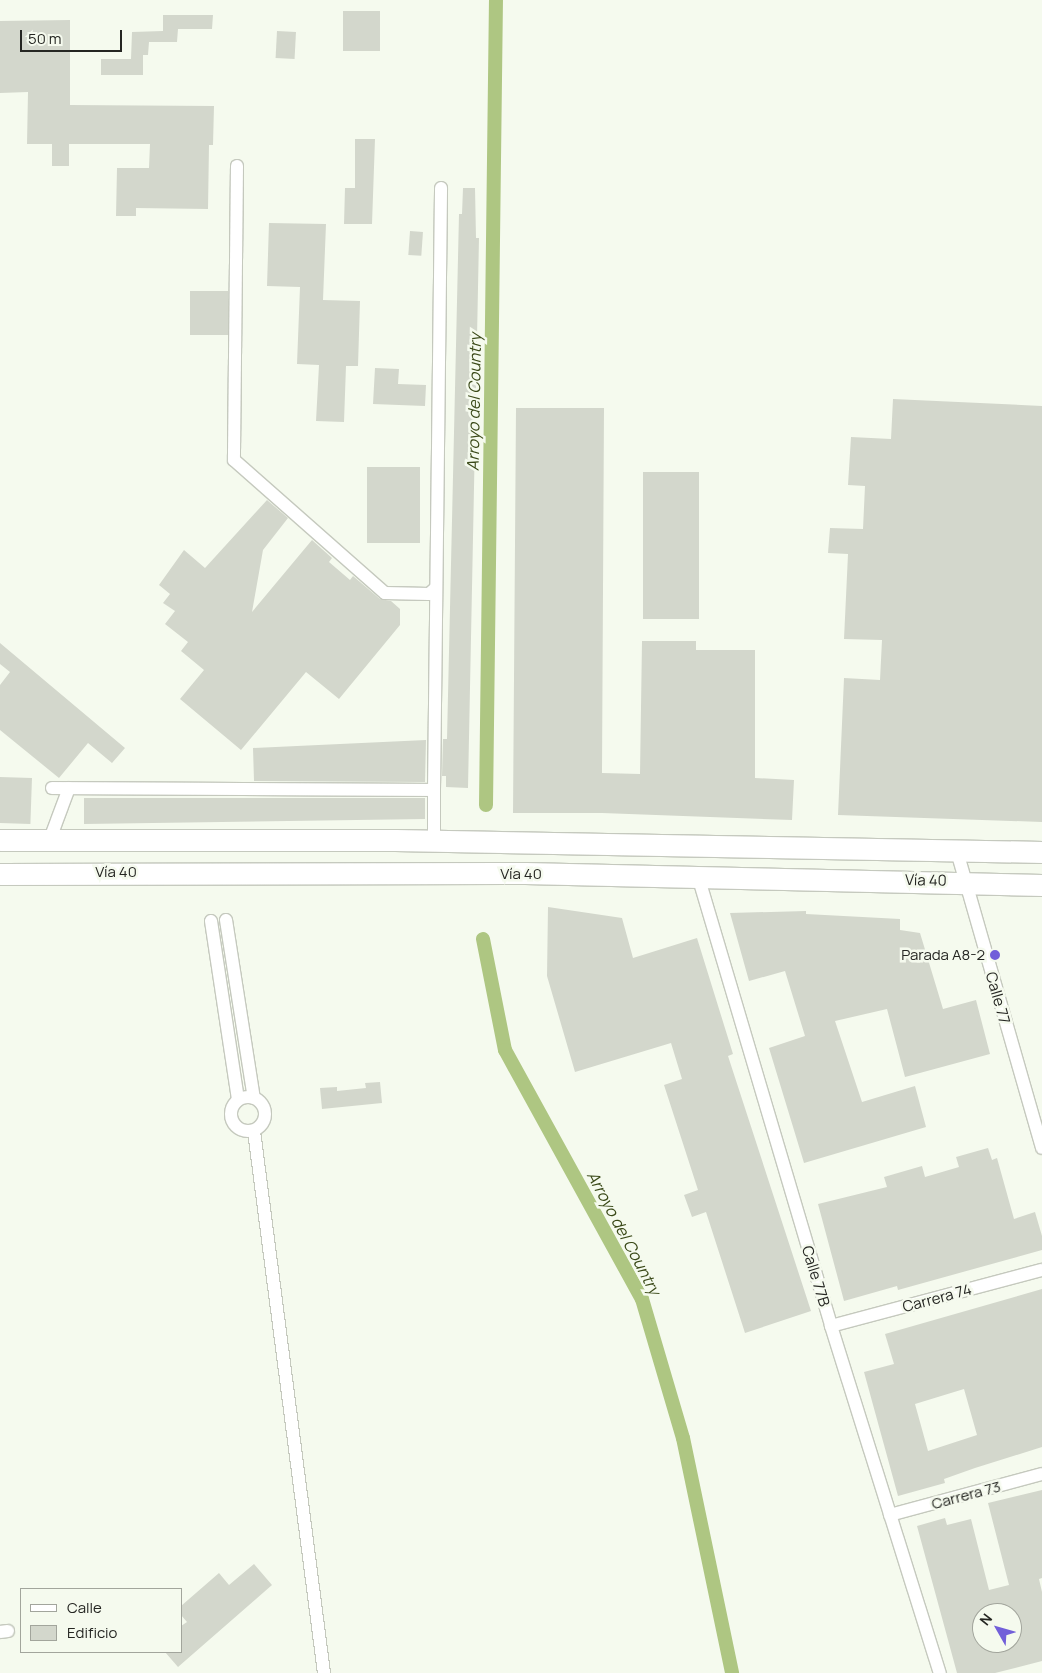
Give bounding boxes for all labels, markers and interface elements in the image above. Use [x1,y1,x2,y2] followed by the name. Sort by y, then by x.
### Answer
[22,20,125,52] scale bar
[28,28,62,49] text: 50 m
[463,333,485,471] water label: Arroyo del Country
[95,863,137,881] street label: Vía 40
[500,865,542,883] street label: Vía 40
[905,871,947,889] street label: Vía 40
[901,946,985,964] place label: Parada A8-2
[989,949,1001,961] marker: Parada A8-2
[982,970,1014,1026] street label: Calle 77
[583,1168,665,1298] water label: Arroyo del Country
[798,1243,834,1309] street label: Calle 77B
[901,1280,973,1316] street label: Carrera 74
[929,1477,1003,1513] street label: Carrera 73
[20,1588,182,1653] legend
[67,1597,102,1618] text: Calle
[972,1603,1022,1653] north arrow
[975,1609,996,1629] text: N
[67,1622,117,1643] text: Edificio

